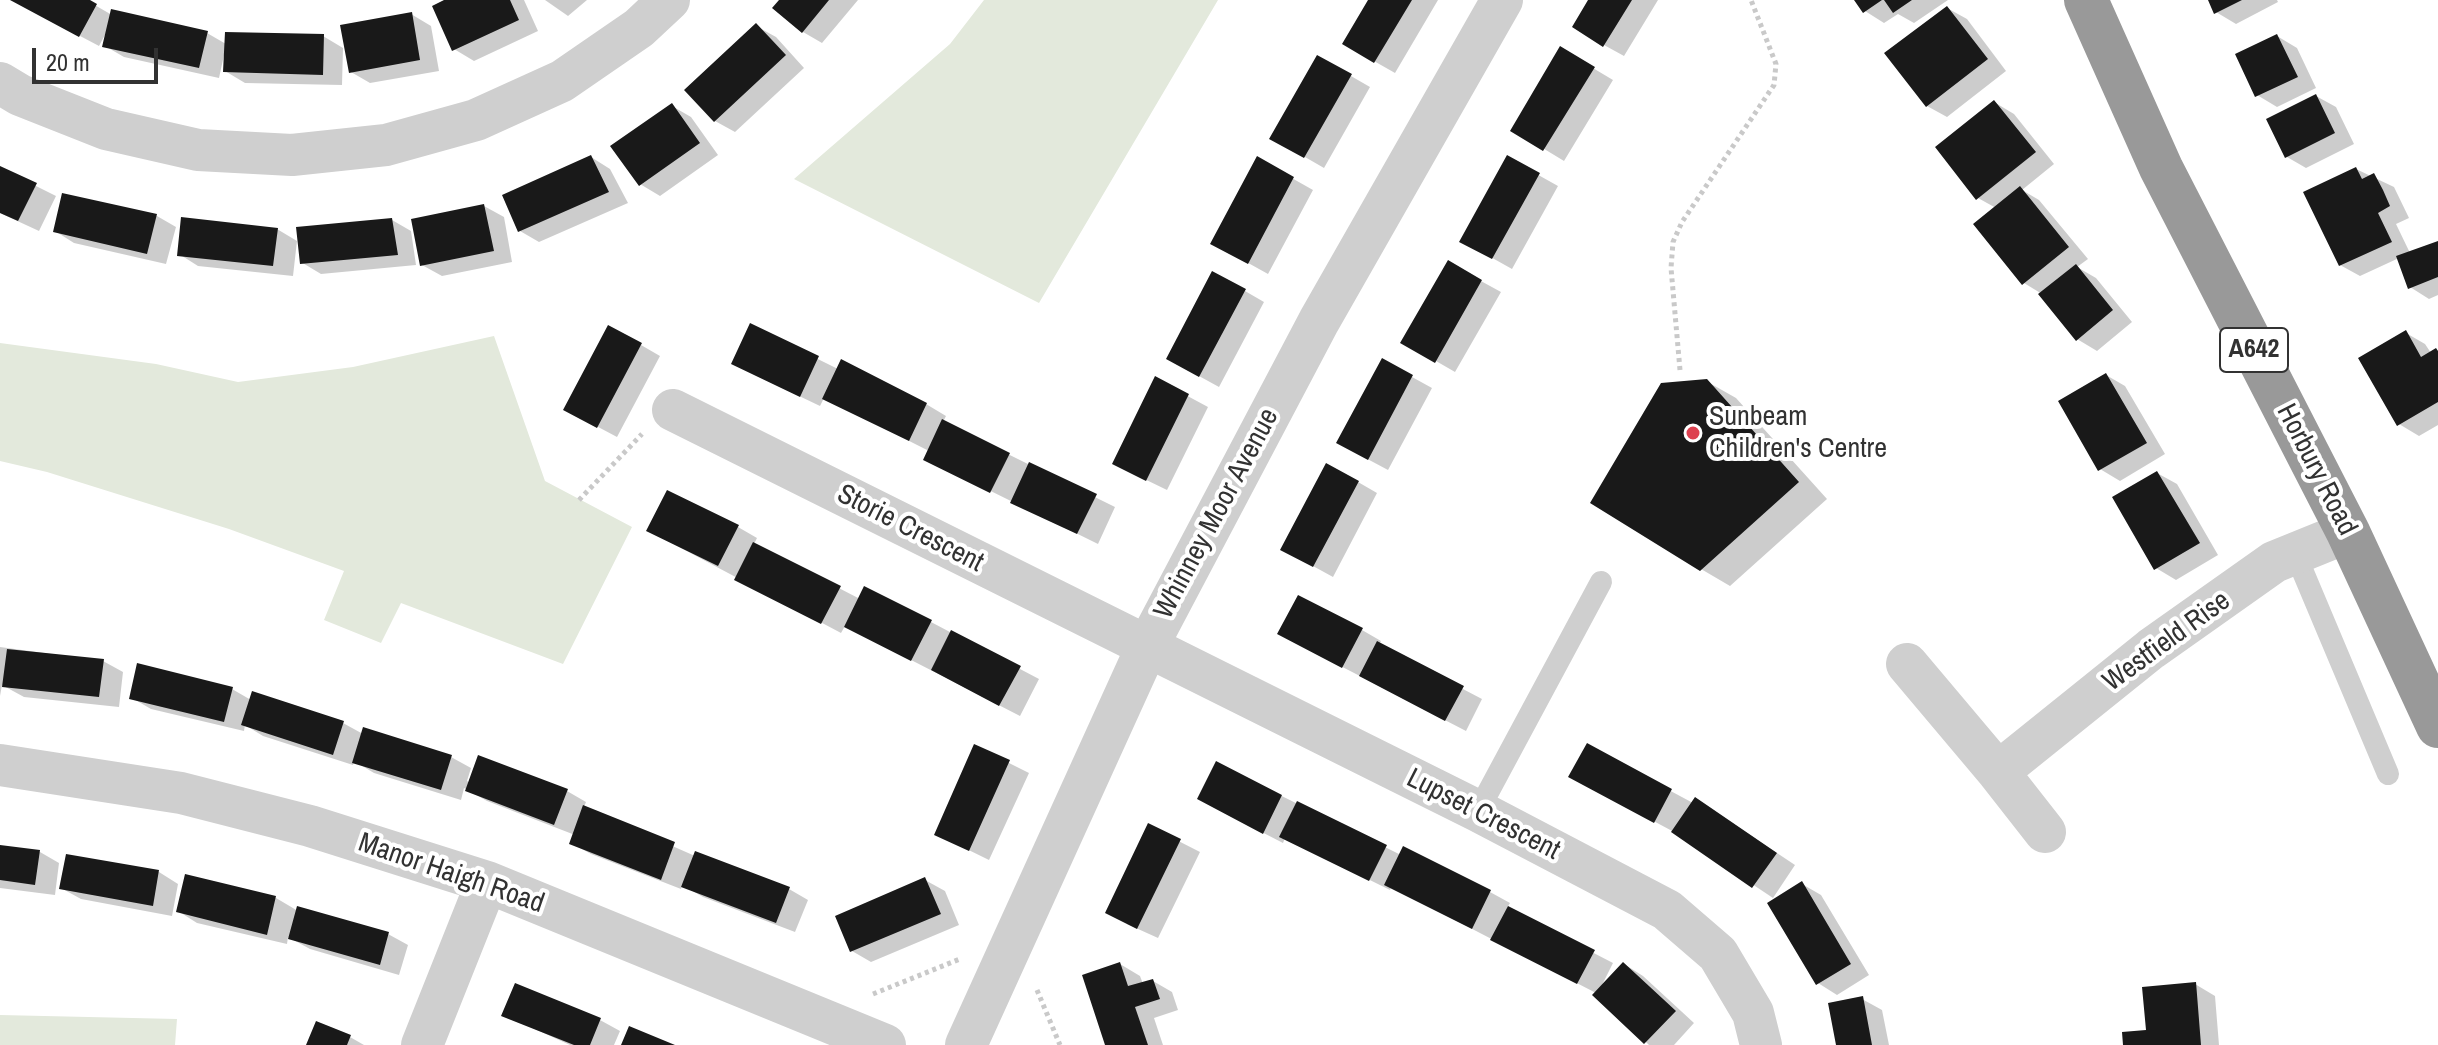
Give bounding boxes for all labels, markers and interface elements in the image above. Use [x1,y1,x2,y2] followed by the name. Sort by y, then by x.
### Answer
[36,32,162,82] scale bar
[46,46,90,78] text: 20 m
[2220,328,2288,372] road number: A642
[2269,399,2363,541] street label: Horbury Road
[1709,400,1887,466] place label: Sunbeam Children's Centre
[1147,403,1287,625] street label: Whinney Moor Avenue
[1684,424,1702,442] marker: Sunbeam Children's Centre
[831,478,989,580] street label: Storie Crescent
[2097,585,2237,699] street label: Westfield Rise
[1401,762,1565,868] street label: Lupset Crescent
[354,827,548,921] street label: Manor Haigh Road

